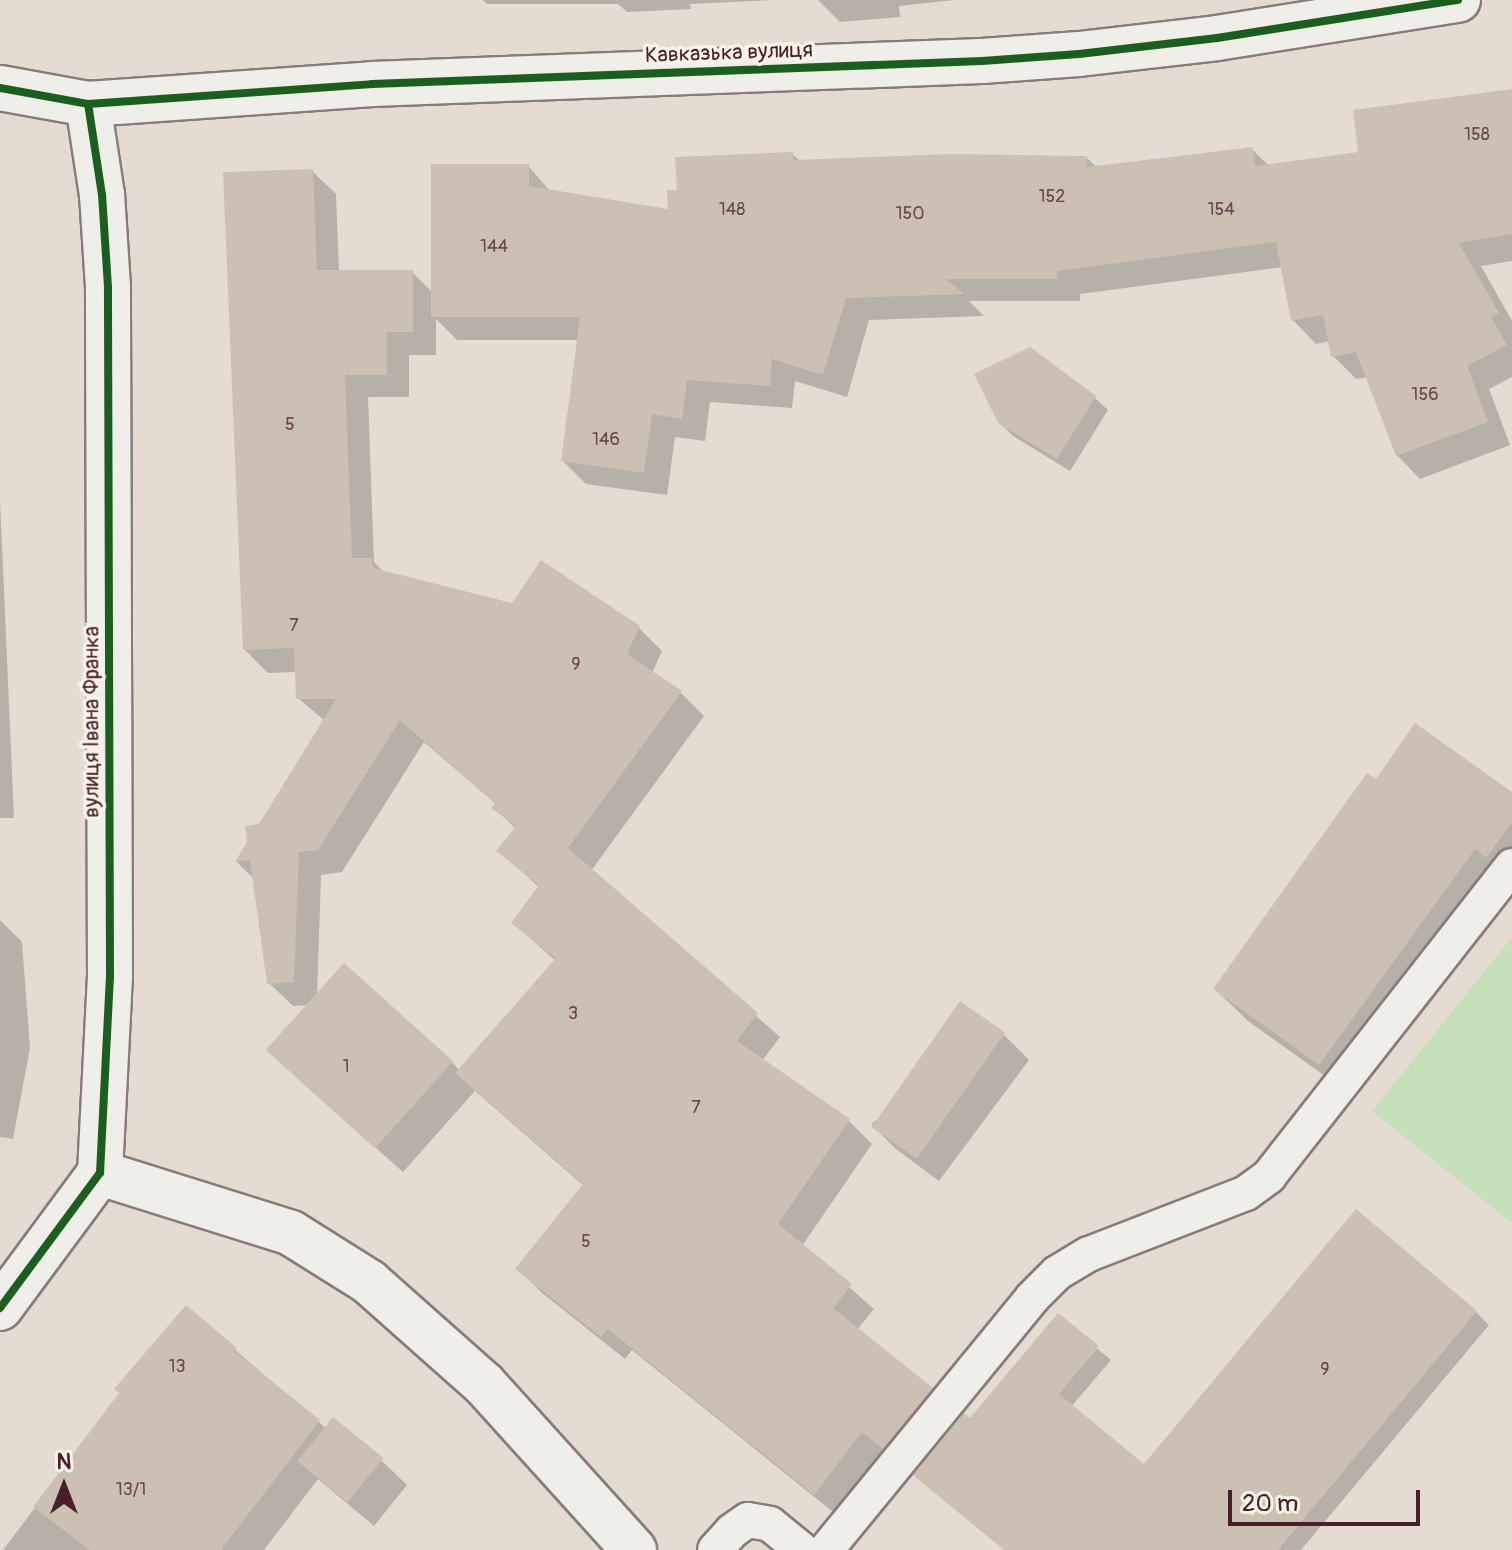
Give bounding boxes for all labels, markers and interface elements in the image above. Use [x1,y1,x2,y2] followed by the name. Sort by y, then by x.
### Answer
[645,37,813,69] street label: Кавказька вулиця
[1464,124,1490,146] house number: 158
[1039,186,1065,208] house number: 152
[719,199,745,221] house number: 148
[1207,199,1235,221] house number: 154
[895,203,925,225] house number: 150
[480,236,508,258] house number: 144
[1411,384,1439,406] house number: 156
[285,414,295,436] house number: 5
[592,429,620,451] house number: 146
[289,615,299,637] house number: 7
[79,626,105,818] street label: вулиця Івана Франка
[571,654,581,676] house number: 9
[568,1003,578,1025] house number: 3
[342,1056,350,1078] house number: 1
[691,1097,701,1119] house number: 7
[581,1231,591,1253] house number: 5
[168,1356,186,1378] house number: 13
[1320,1359,1330,1381] house number: 9
[24,1446,104,1526] north arrow
[57,1448,71,1476] text: N
[1232,1474,1424,1524] scale bar
[116,1479,146,1501] house number: 13/1
[1242,1489,1298,1518] text: 20 m

